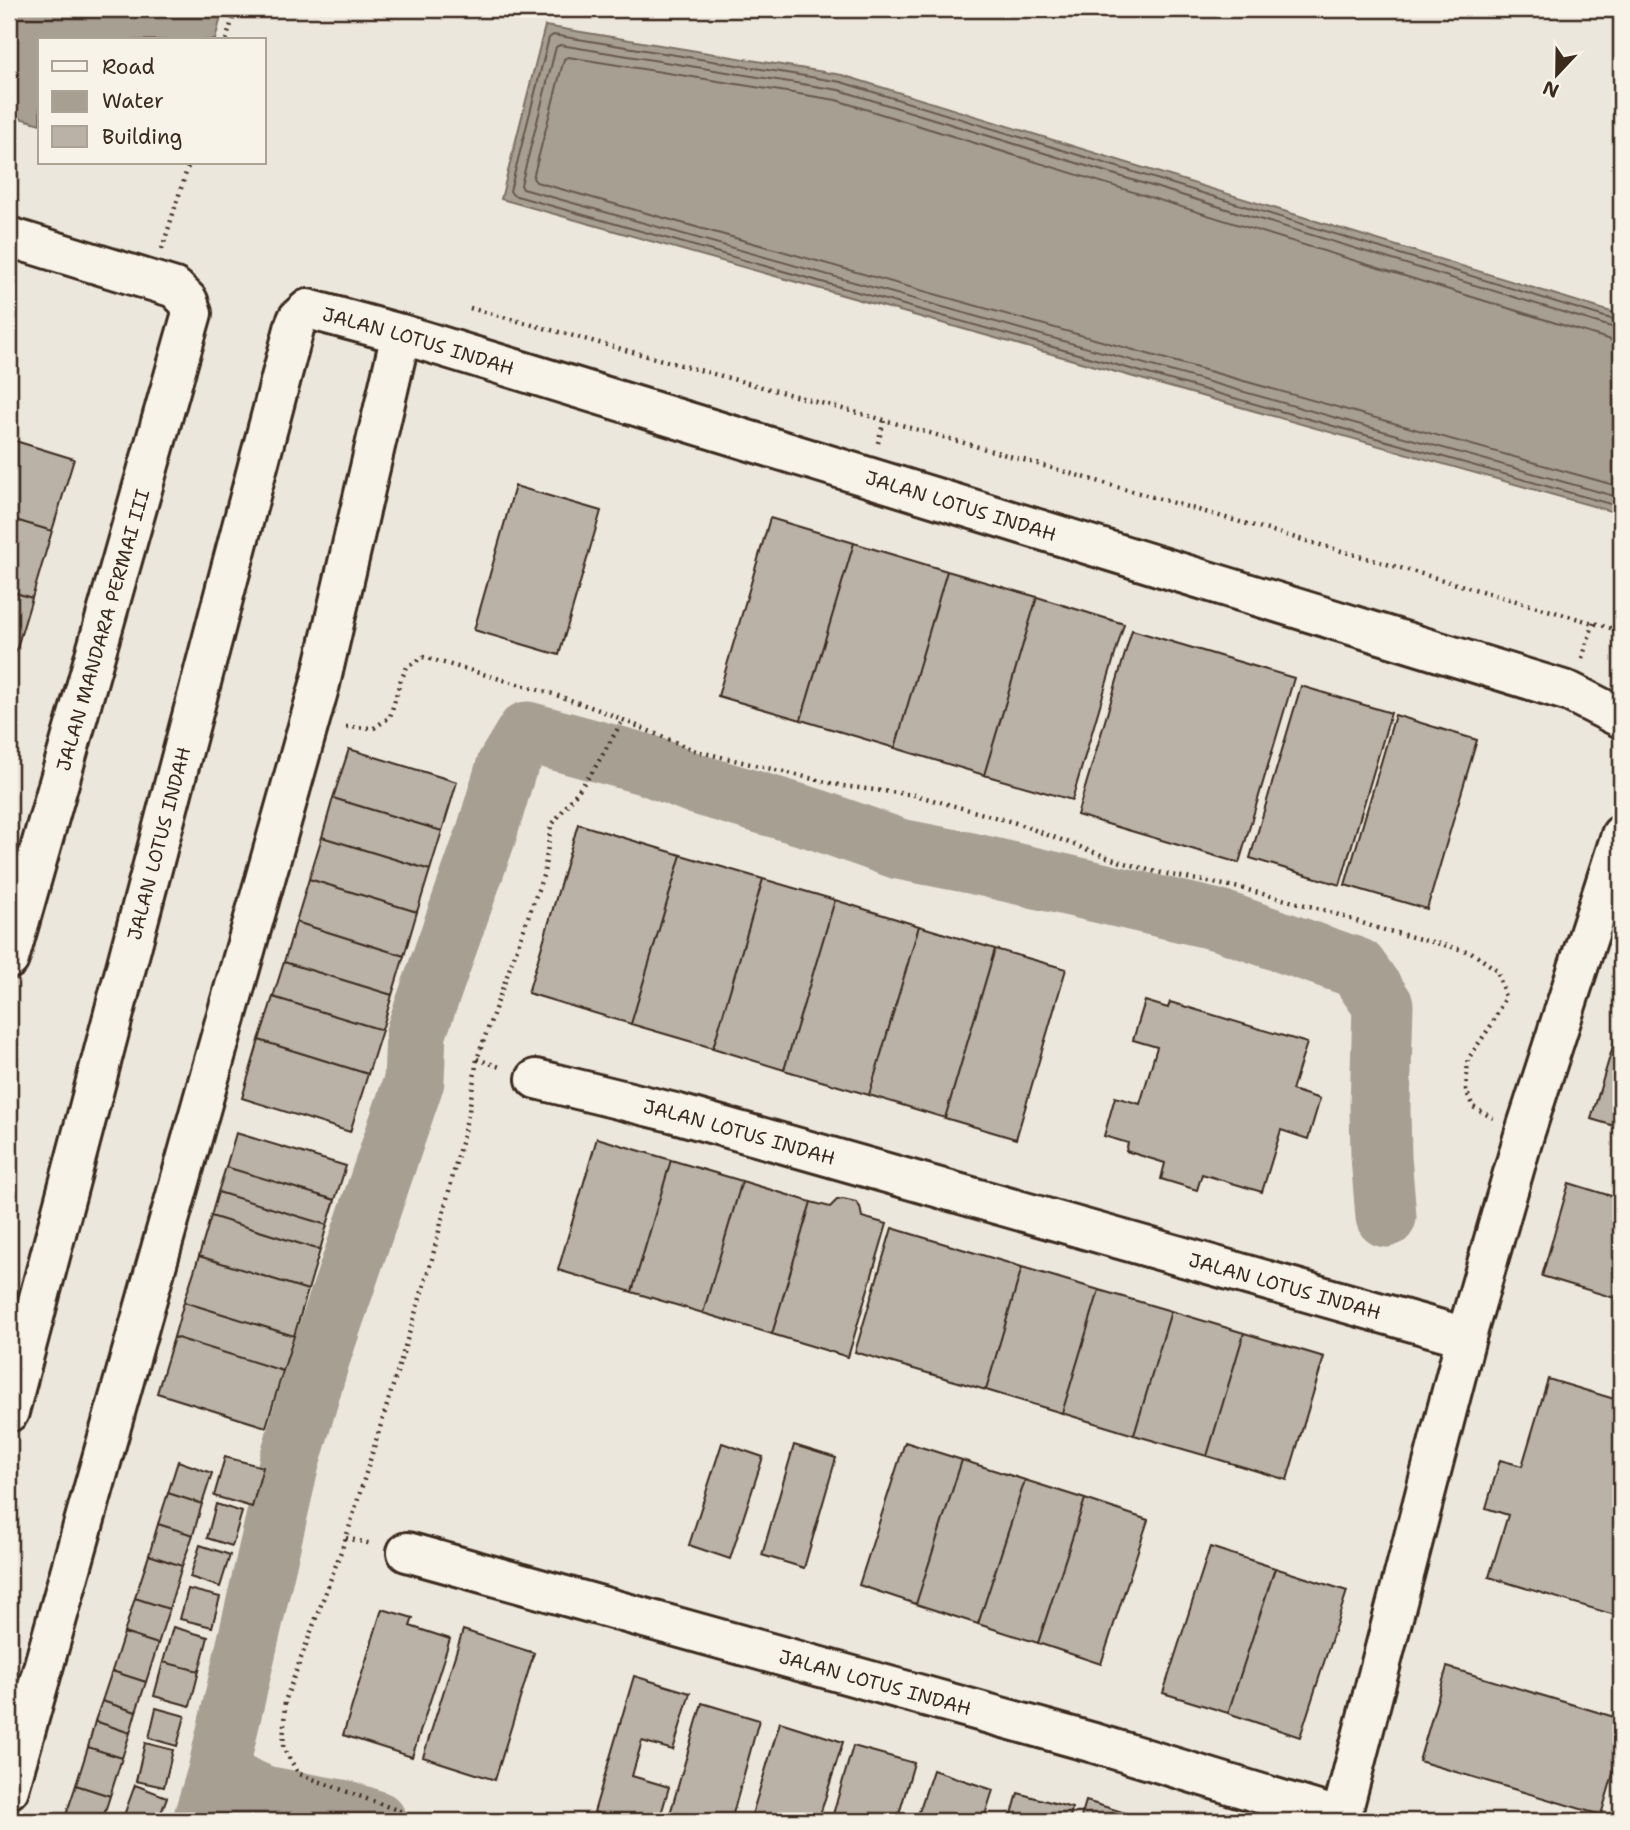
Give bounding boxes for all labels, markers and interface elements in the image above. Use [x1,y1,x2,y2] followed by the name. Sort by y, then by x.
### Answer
[38,38,266,164] legend
[1522,38,1592,108] north arrow
[102,53,155,81] text: Road
[1539,75,1562,104] text: N
[102,87,164,115] text: Water
[102,123,182,151] text: Building
[320,301,517,380] street label: JALAN LOTUS INDAH
[862,464,1060,547] street label: JALAN LOTUS INDAH
[51,486,155,774] street label: JALAN MANDARA PERMAI III
[121,744,196,943] street label: JALAN LOTUS INDAH
[641,1093,838,1170] street label: JALAN LOTUS INDAH
[1186,1247,1384,1325] street label: JALAN LOTUS INDAH
[776,1644,974,1721] street label: JALAN LOTUS INDAH

